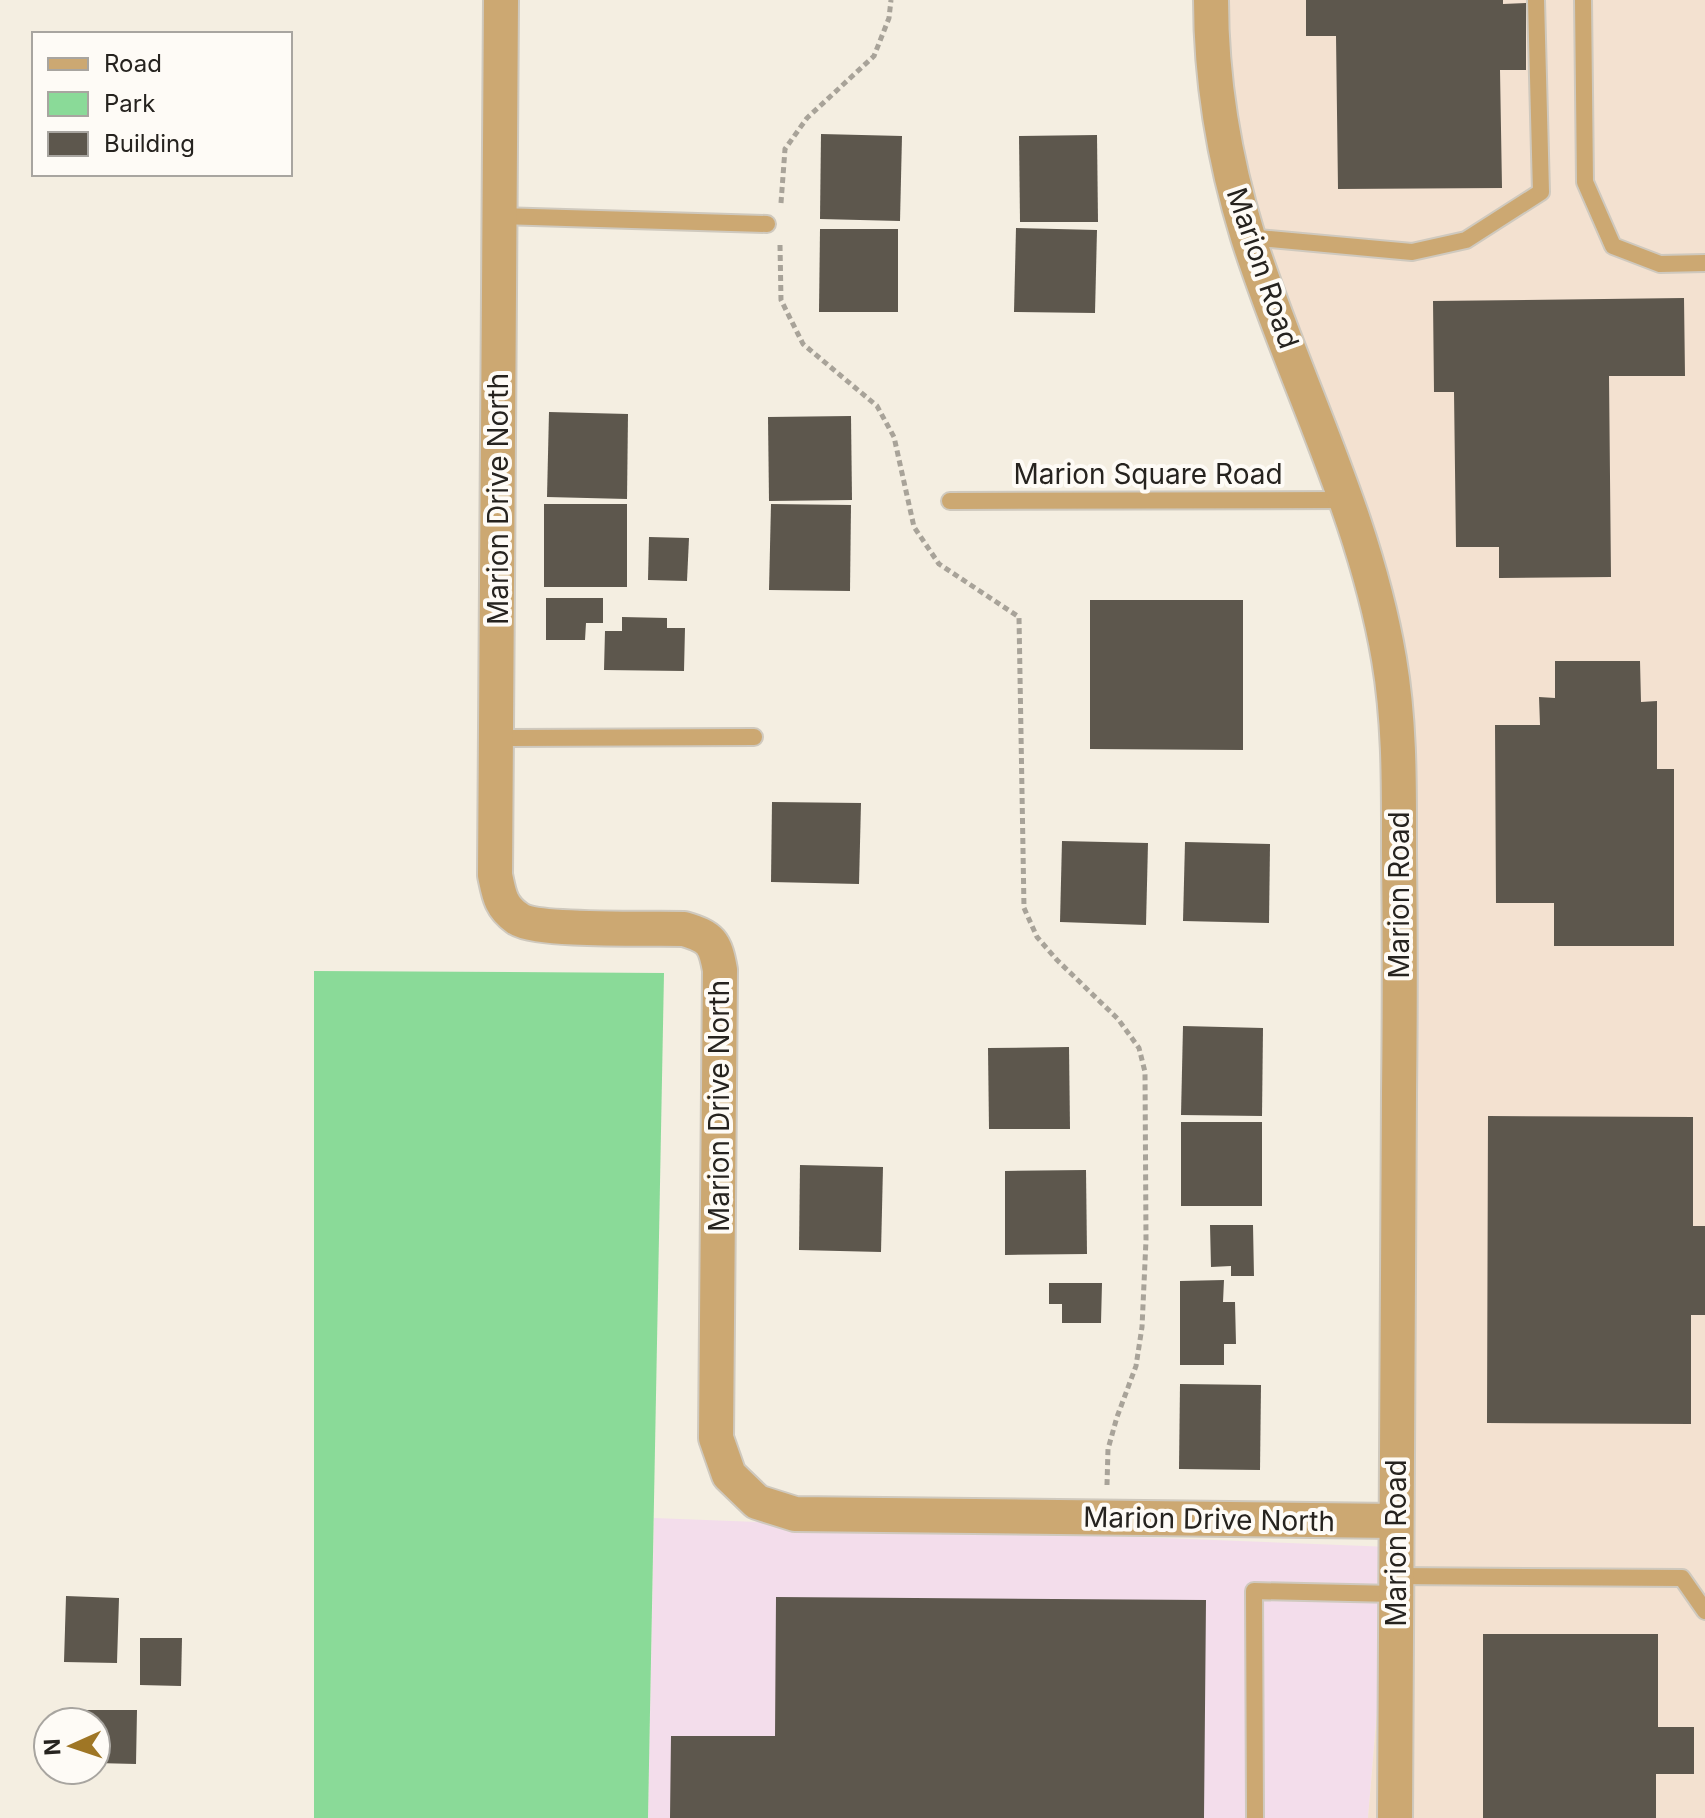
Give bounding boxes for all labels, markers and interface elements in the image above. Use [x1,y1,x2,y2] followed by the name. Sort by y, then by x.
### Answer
[32,32,292,176] legend
[104,49,162,78] text: Road
[104,89,155,118] text: Park
[104,129,195,158] text: Building
[1220,183,1306,353] street label: Marion Road
[481,373,515,625] street label: Marion Drive North
[1013,457,1283,491] street label: Marion Square Road
[1382,811,1416,979] street label: Marion Road
[702,980,736,1232] street label: Marion Drive North
[1379,1459,1413,1627] street label: Marion Road
[1083,1500,1335,1538] street label: Marion Drive North
[32,1706,112,1786] north arrow
[39,1738,65,1756] text: N

